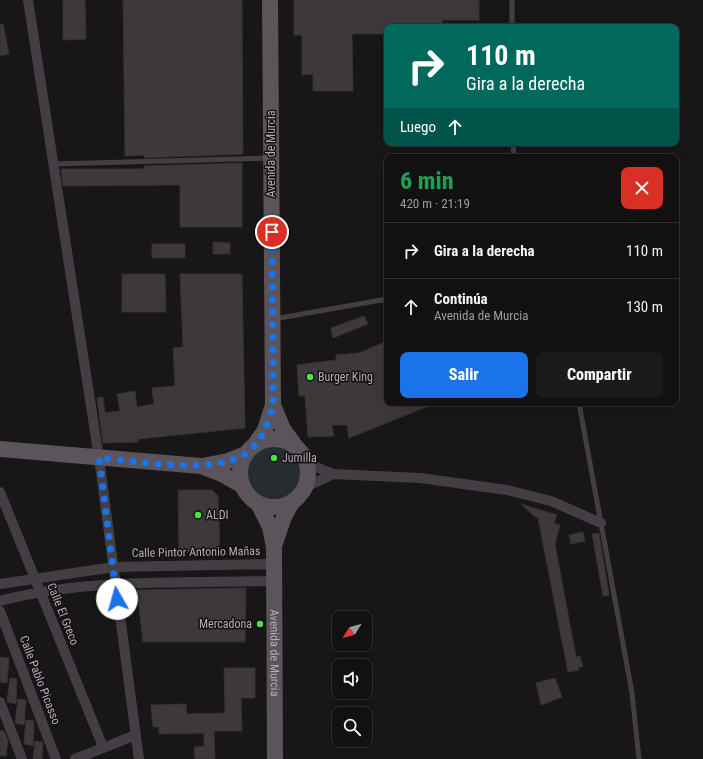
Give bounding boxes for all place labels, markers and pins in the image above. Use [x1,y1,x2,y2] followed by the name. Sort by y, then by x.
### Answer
[255,215,289,249] pin
[318,370,373,384] place label: Burger King
[305,372,315,382] marker: Burger King
[282,451,317,465] place label: Jumilla
[269,453,279,463] marker: Jumilla
[206,508,228,522] place label: ALDI
[193,510,203,520] marker: ALDI
[199,617,252,631] place label: Mercadona
[255,619,265,629] marker: Mercadona

